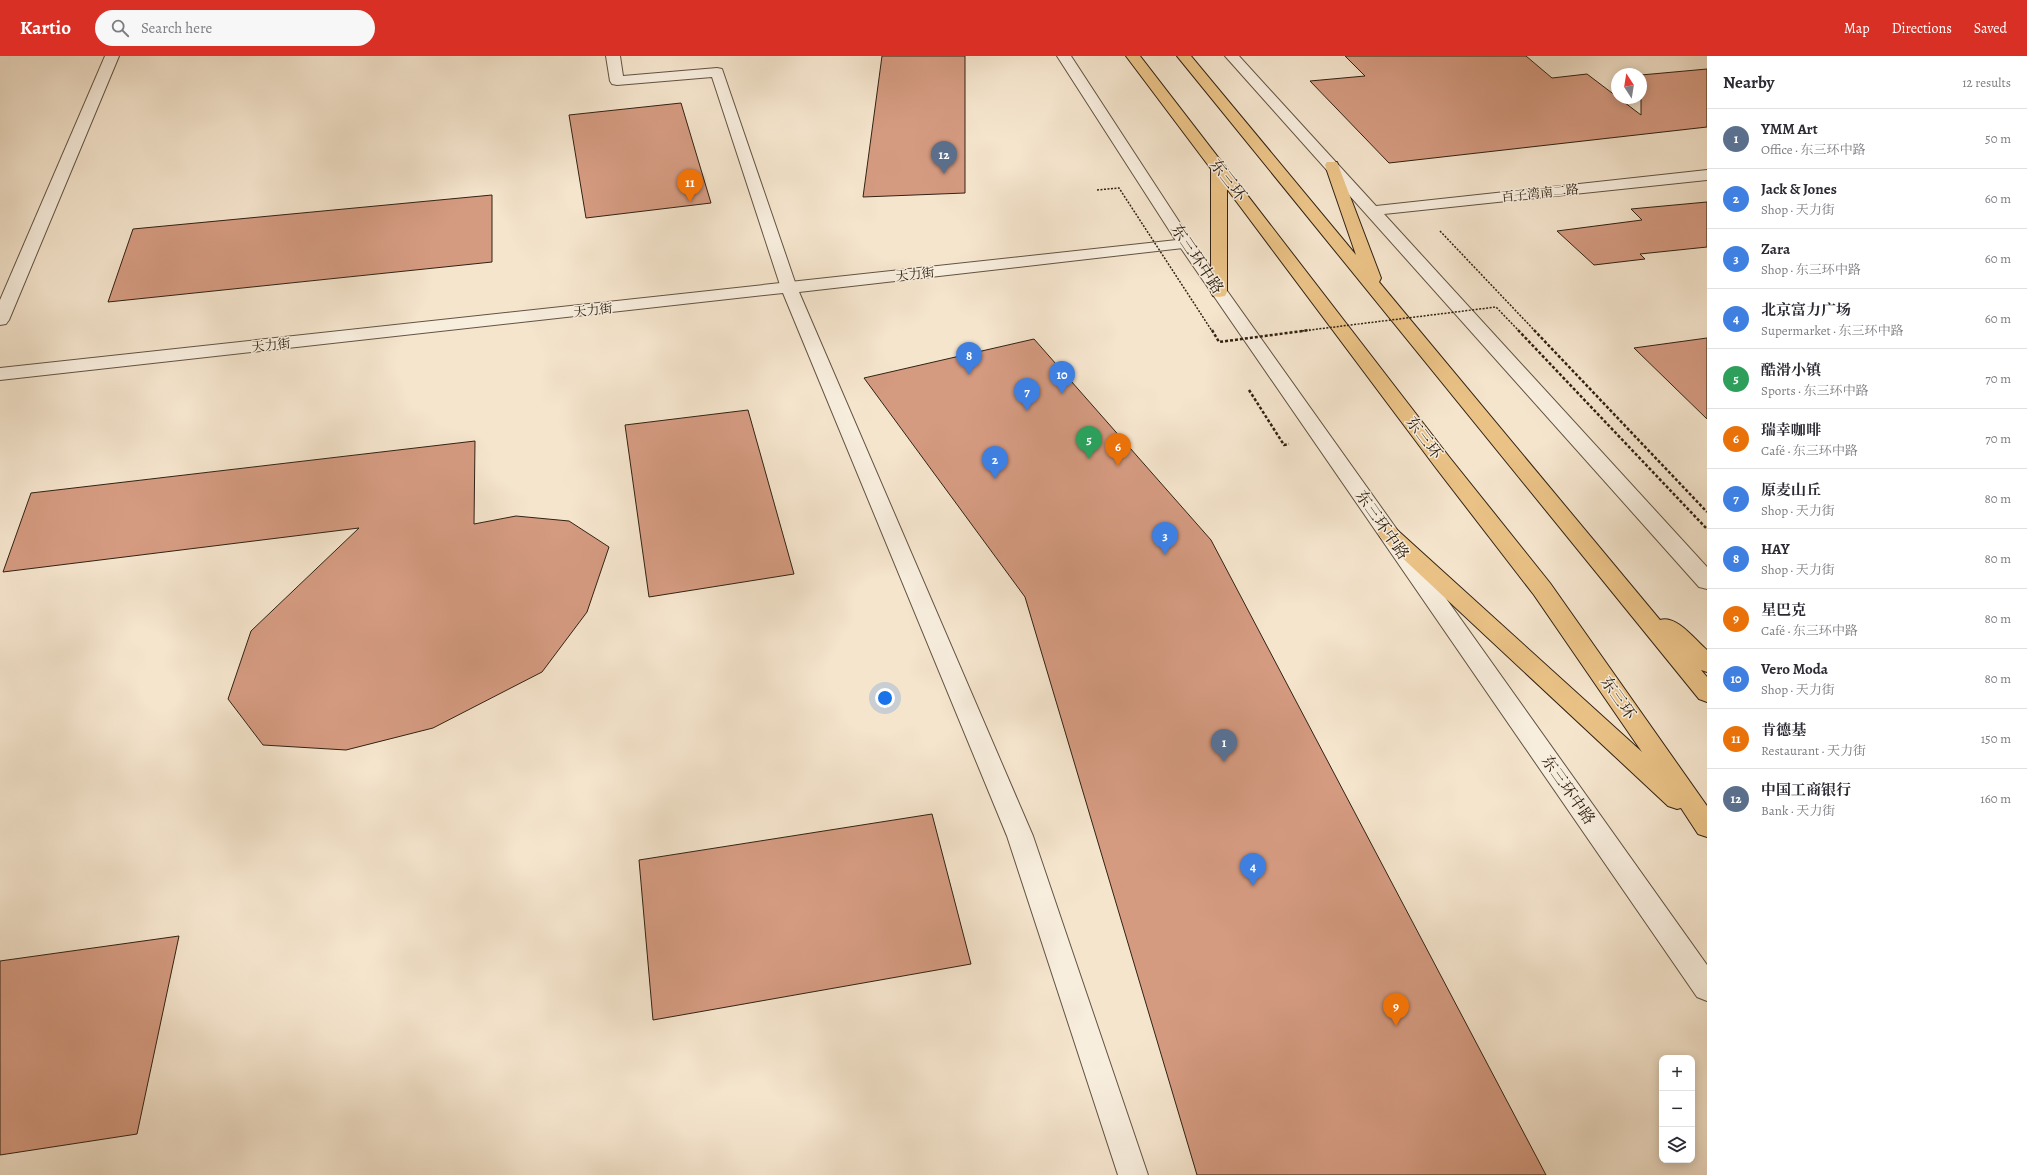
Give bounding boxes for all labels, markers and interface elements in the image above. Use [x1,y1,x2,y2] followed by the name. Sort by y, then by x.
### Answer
[95,10,375,46] search box
[20,15,71,41] text: Kartio
[109,17,131,39] icon: search
[141,18,212,38] text: Search here
[1844,19,1870,38] text: Map
[1892,19,1952,38] text: Directions
[1974,19,2007,38] text: Saved
[1611,68,1647,104] north arrow
[1723,71,1774,94] text: Nearby
[1962,74,2011,91] text: 12 results
[1761,119,1818,139] text: YMM Art
[1734,130,1738,147] text: 1
[1985,130,2011,147] text: 50 m
[931,141,957,174] pin: 12
[1761,141,1865,158] text: Office · 东三环中路
[1205,154,1251,206] street label: 东三环
[677,169,703,202] pin: 11
[1761,179,1837,199] text: Jack & Jones
[1500,180,1580,206] street label: 百子湾南二路
[1733,190,1739,207] text: 2
[1985,190,2011,207] text: 60 m
[1761,201,1835,218] text: Shop · 天力街
[1166,220,1228,298] street label: 东三环中路
[1761,239,1790,259] text: Zara
[1733,250,1739,267] text: 3
[1985,250,2011,267] text: 60 m
[1761,261,1861,278] text: Shop · 东三环中路
[895,264,935,284] street label: 天力街
[573,300,613,320] street label: 天力街
[1761,300,1851,320] text: 北京富力广场
[1733,310,1739,327] text: 4
[1985,310,2011,327] text: 60 m
[1761,322,1903,339] text: Supermarket · 东三环中路
[251,335,291,355] street label: 天力街
[956,342,982,375] pin: 8
[1761,360,1821,380] text: 酷滑小镇
[1049,361,1075,394] pin: 10
[1733,370,1739,387] text: 5
[1985,370,2011,387] text: 70 m
[1014,378,1040,411] pin: 7
[1761,382,1868,399] text: Sports · 东三环中路
[1401,412,1447,464] street label: 东三环
[1761,420,1821,440] text: 瑞幸咖啡
[1076,426,1102,459] pin: 5
[1733,430,1739,447] text: 6
[1985,430,2011,447] text: 70 m
[1105,433,1131,466] pin: 6
[1761,442,1858,459] text: Café · 东三环中路
[982,446,1008,479] pin: 2
[1761,480,1821,500] text: 原麦山丘
[1350,486,1414,564] street label: 东三环中路
[1733,490,1739,507] text: 7
[1984,490,2011,507] text: 80 m
[1761,502,1835,519] text: Shop · 天力街
[1152,522,1178,555] pin: 3
[1761,539,1790,559] text: HAY
[1733,550,1739,567] text: 8
[1984,550,2011,567] text: 80 m
[1761,561,1835,578] text: Shop · 天力街
[1761,600,1806,620] text: 星巴克
[1733,610,1739,627] text: 9
[1984,610,2011,627] text: 80 m
[1761,622,1858,639] text: Café · 东三环中路
[1761,659,1828,679] text: Vero Moda
[1730,670,1742,687] text: 10
[1984,670,2011,687] text: 80 m
[1595,672,1641,724] street label: 东三环
[1761,681,1835,698] text: Shop · 天力街
[875,688,895,708] your location
[1761,720,1806,740] text: 肯德基
[1211,729,1237,762] pin: 1
[1731,730,1741,747] text: 11
[1981,730,2011,747] text: 150 m
[1761,742,1866,759] text: Restaurant · 天力街
[1536,751,1600,829] street label: 东三环中路
[1761,780,1851,800] text: 中国工商银行
[1731,790,1741,807] text: 12
[1980,790,2011,807] text: 160 m
[1761,802,1835,819] text: Bank · 天力街
[1240,853,1266,886] pin: 4
[1383,993,1409,1026] pin: 9
[1659,1055,1695,1163] map controls
[1659,1055,1695,1091] button: +
[1659,1091,1695,1127] button: −
[1659,1127,1695,1163] button: layers

